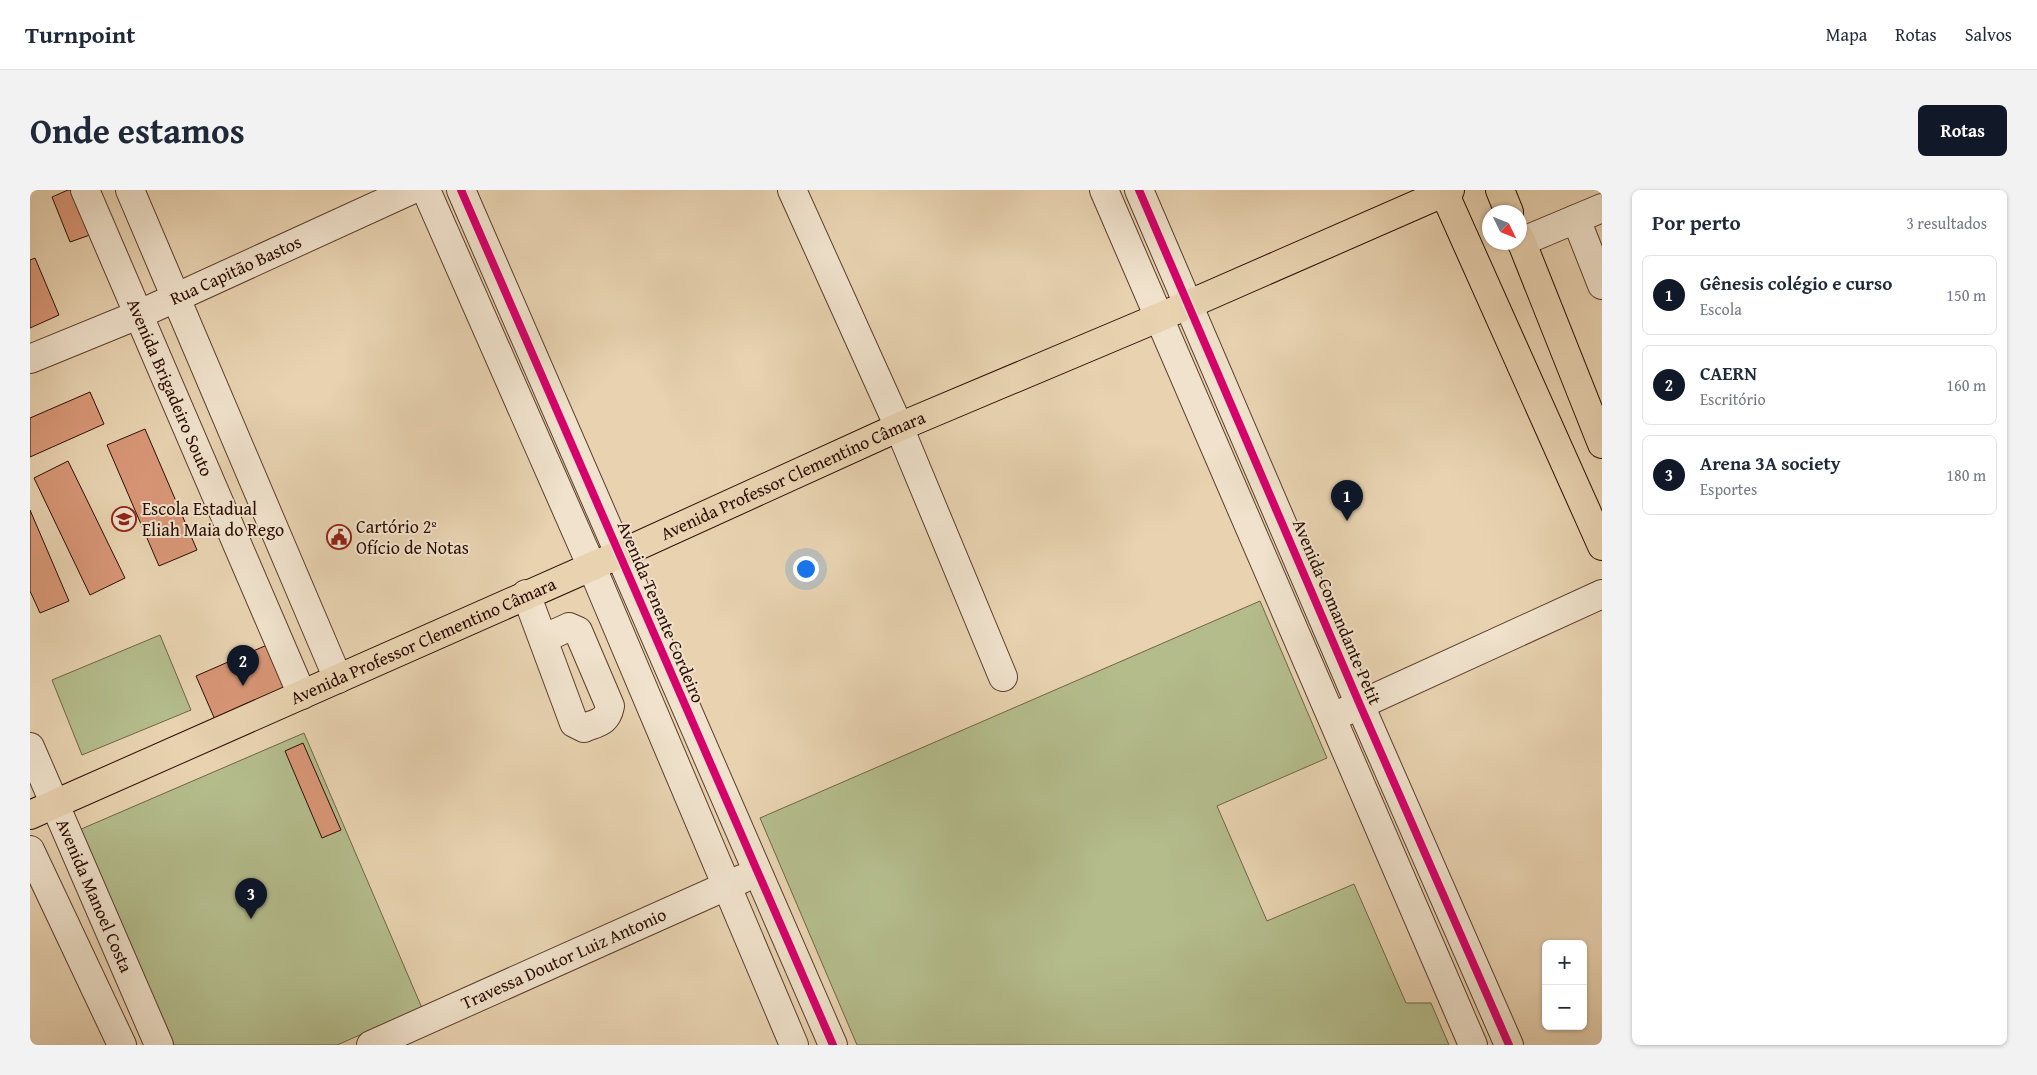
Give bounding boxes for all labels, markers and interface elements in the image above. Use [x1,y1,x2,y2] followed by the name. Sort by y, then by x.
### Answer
[25,17,135,52] text: Turnpoint
[1826,21,1867,48] text: Mapa
[1895,21,1937,48] text: Rotas
[1965,21,2012,48] text: Salvos
[30,105,245,156] text: Onde estamos
[1918,105,2007,156] button: Rotas
[1482,205,1527,250] north arrow
[1652,207,1741,238] text: Por perto
[1906,211,1987,235] text: 3 resultados
[165,228,306,312] street label: Rua Capitão Bastos
[1700,269,1892,297] text: Gênesis colégio e curso
[1665,283,1673,307] text: 1
[1946,283,1986,307] text: 150 m
[120,294,220,481] street label: Avenida Brigadeiro Souto
[1700,297,1742,321] text: Escola
[1700,359,1757,387] text: CAERN
[1665,373,1673,397] text: 2
[1946,373,1986,397] text: 160 m
[1700,387,1766,411] text: Escritório
[656,403,930,547] street label: Avenida Professor Clementino Câmara
[1700,449,1840,477] text: Arena 3A society
[1665,463,1673,487] text: 3
[1946,463,1986,487] text: 180 m
[1700,477,1757,501] text: Esportes
[1331,480,1363,521] pin: 1
[142,495,284,543] place label: Escola Estadual Eliah Maia do Rego
[111,506,137,532] school or university icon: Escola Estadual Eliah Maia do Rego
[356,513,469,561] place label: Cartório 2º Ofício de Notas
[1286,515,1389,709] street label: Avenida Comandante Petit
[611,517,712,707] street label: Avenida Tenente Cordeiro
[326,524,352,550] public building icon: Cartório 2º Ofício de Notas
[793,556,819,582] your location
[286,570,561,711] street label: Avenida Professor Clementino Câmara
[227,645,259,686] pin: 2
[50,814,140,977] street label: Avenida Manoel Costa
[235,878,267,919] pin: 3
[456,901,670,1016] street label: Travessa Doutor Luiz Antonio
[1542,940,1587,1030] map controls
[1542,940,1587,985] button: +
[1542,985,1587,1030] button: −

